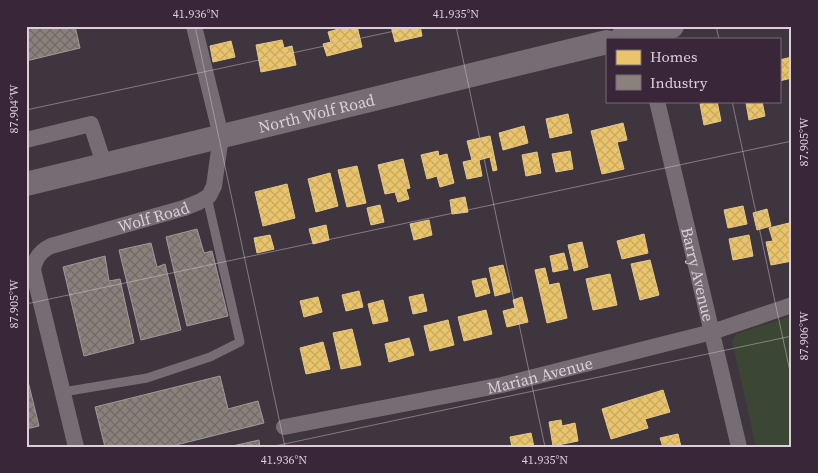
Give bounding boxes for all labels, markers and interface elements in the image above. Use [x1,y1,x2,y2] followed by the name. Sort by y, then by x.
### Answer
[173,6,219,22] text: 41.936°N
[433,6,479,22] text: 41.935°N
[606,38,780,102] legend
[650,46,697,67] text: Homes
[650,72,708,93] text: Industry
[6,84,22,134] text: 87.904°W
[256,88,377,138] street label: North Wolf Road
[796,117,812,167] text: 87.905°W
[115,196,193,237] street label: Wolf Road
[676,225,720,324] street label: Barry Avenue
[6,279,22,329] text: 87.905°W
[796,311,812,361] text: 87.906°W
[485,352,595,399] street label: Marian Avenue
[261,452,307,468] text: 41.936°N
[522,452,568,468] text: 41.935°N

